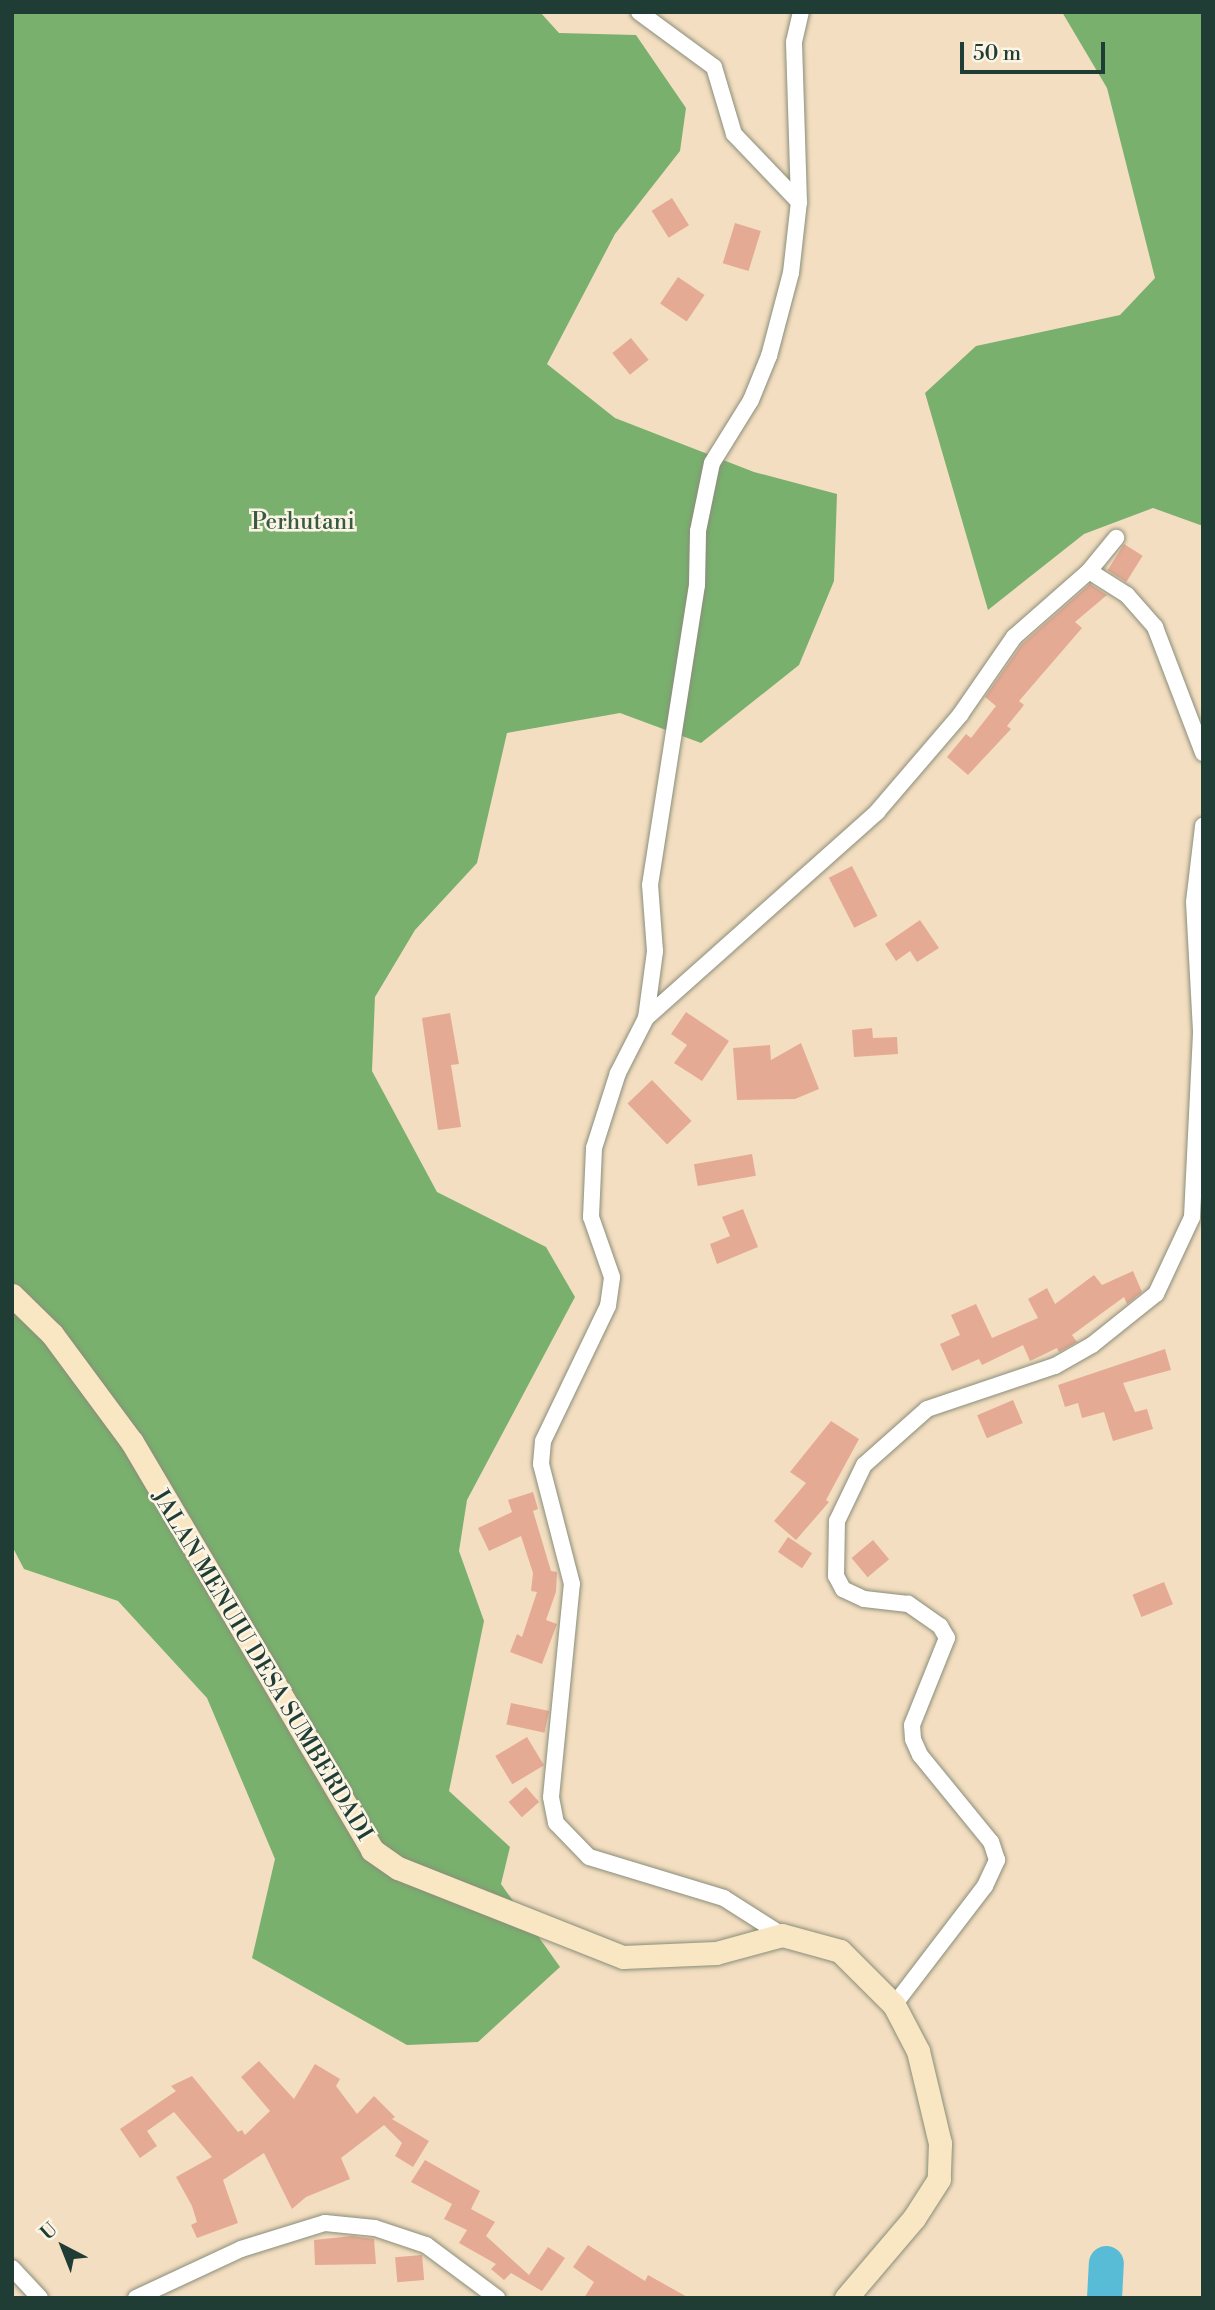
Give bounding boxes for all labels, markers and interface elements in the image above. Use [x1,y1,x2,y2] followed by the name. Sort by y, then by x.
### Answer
[963,28,1108,72] scale bar
[973,41,1021,67] text: 50 m
[251,508,355,536] park label: Perhutani
[146,1484,378,1846] street label: JALAN MENUIU DESA SUMBERDADI
[28,2212,98,2282] north arrow
[35,2218,62,2245] text: U

